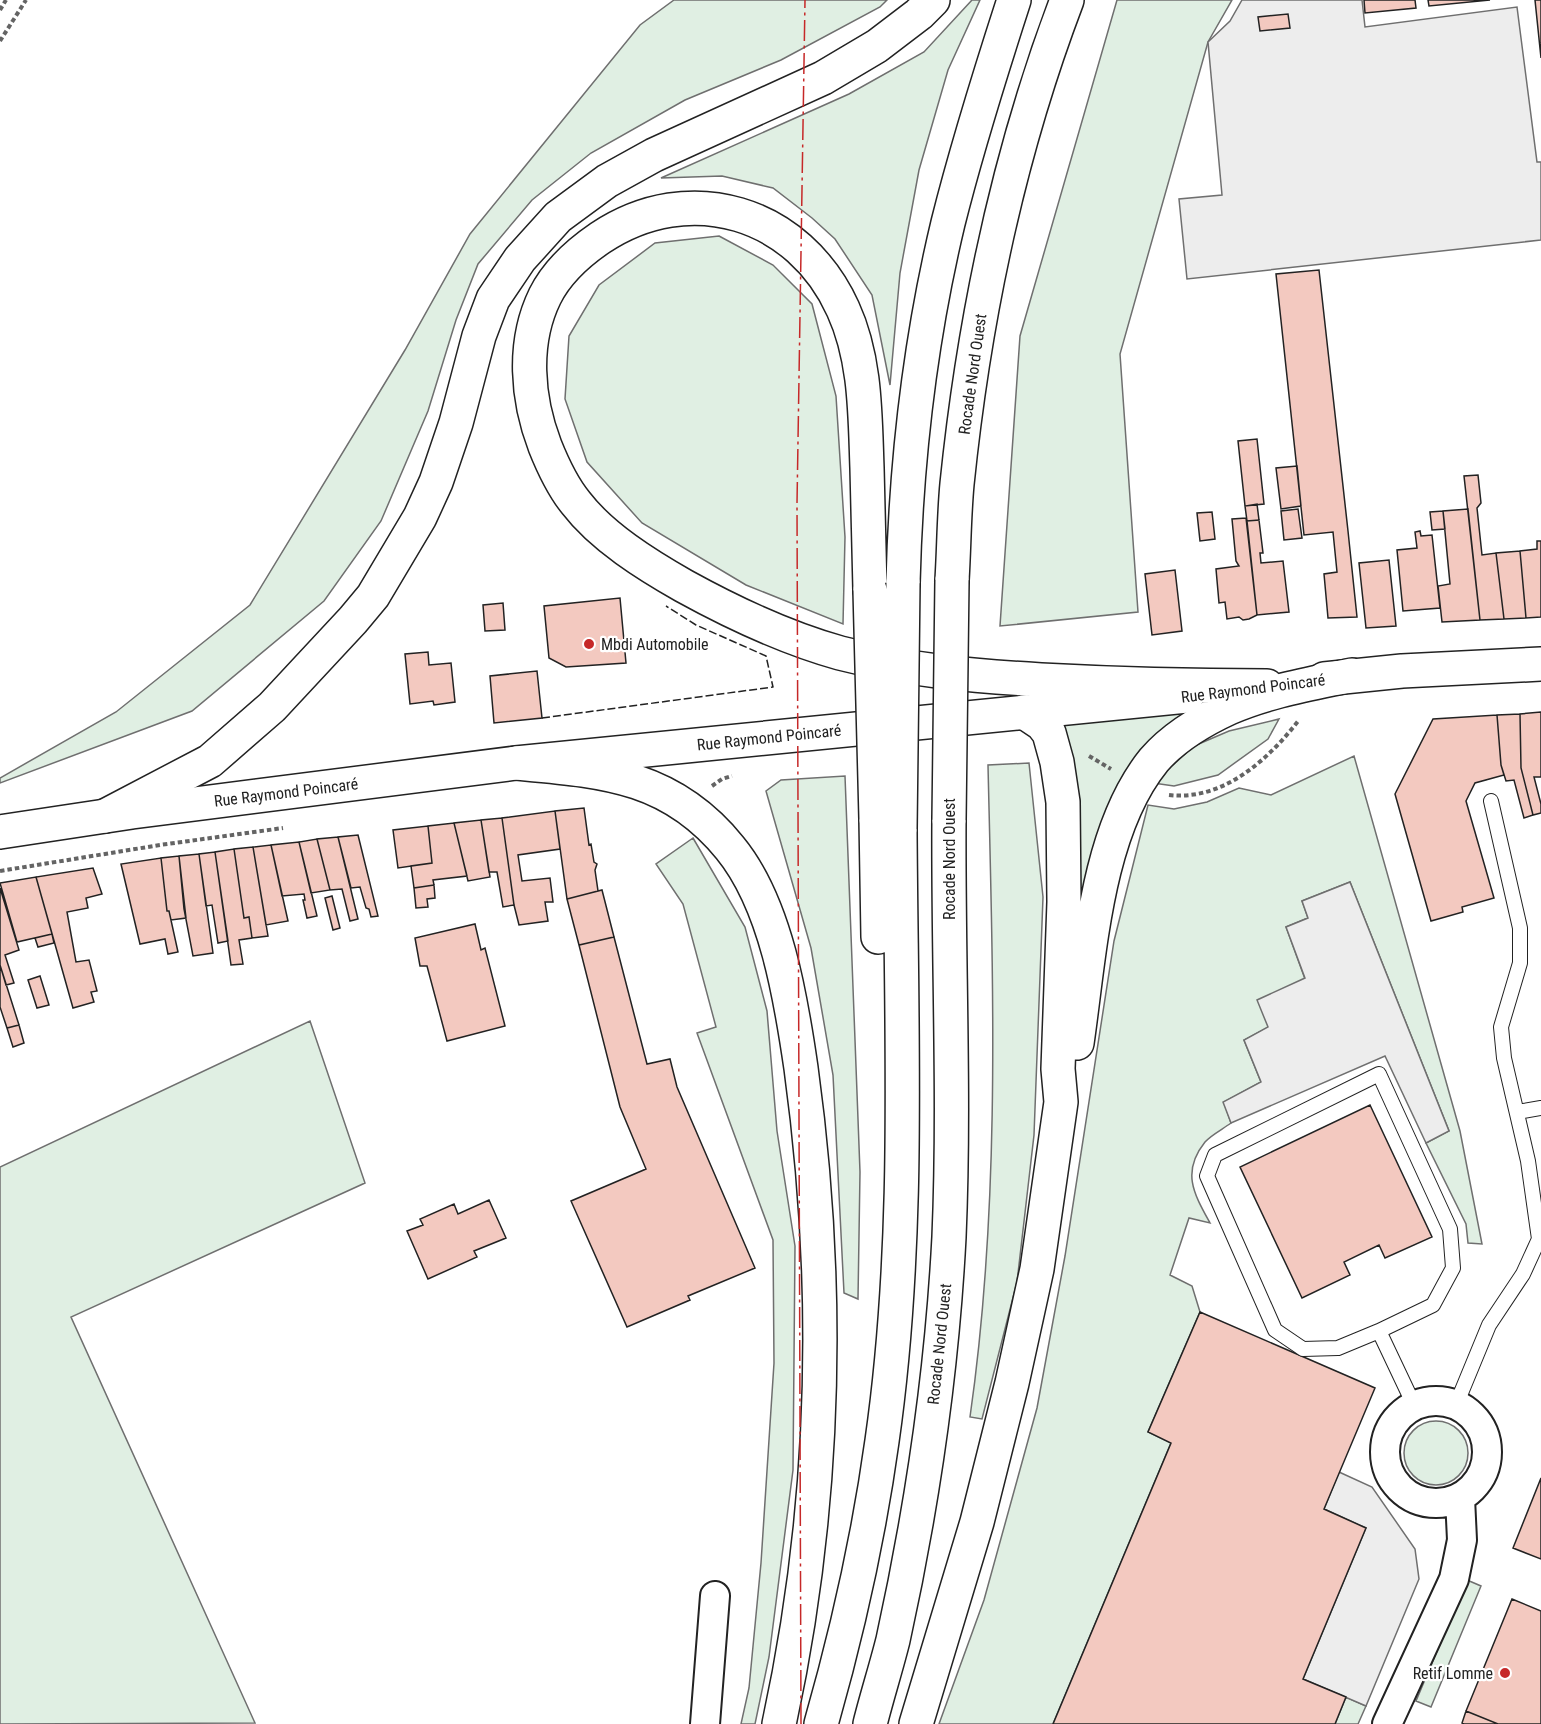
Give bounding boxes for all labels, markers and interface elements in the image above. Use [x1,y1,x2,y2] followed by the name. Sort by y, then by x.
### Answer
[955,312,990,436] street label: Rocade Nord Ouest
[601,635,709,654] place label: Mbdi Automobile
[582,637,596,651] marker: Mbdi Automobile
[1180,670,1326,707] street label: Rue Raymond Poincaré
[696,720,842,755] street label: Rue Raymond Poincaré
[213,774,359,811] street label: Rue Raymond Poincaré
[940,798,959,920] street label: Rocade Nord Ouest
[924,1282,955,1406] street label: Rocade Nord Ouest
[1413,1664,1493,1683] place label: Retif Lomme
[1498,1666,1512,1680] marker: Retif Lomme

